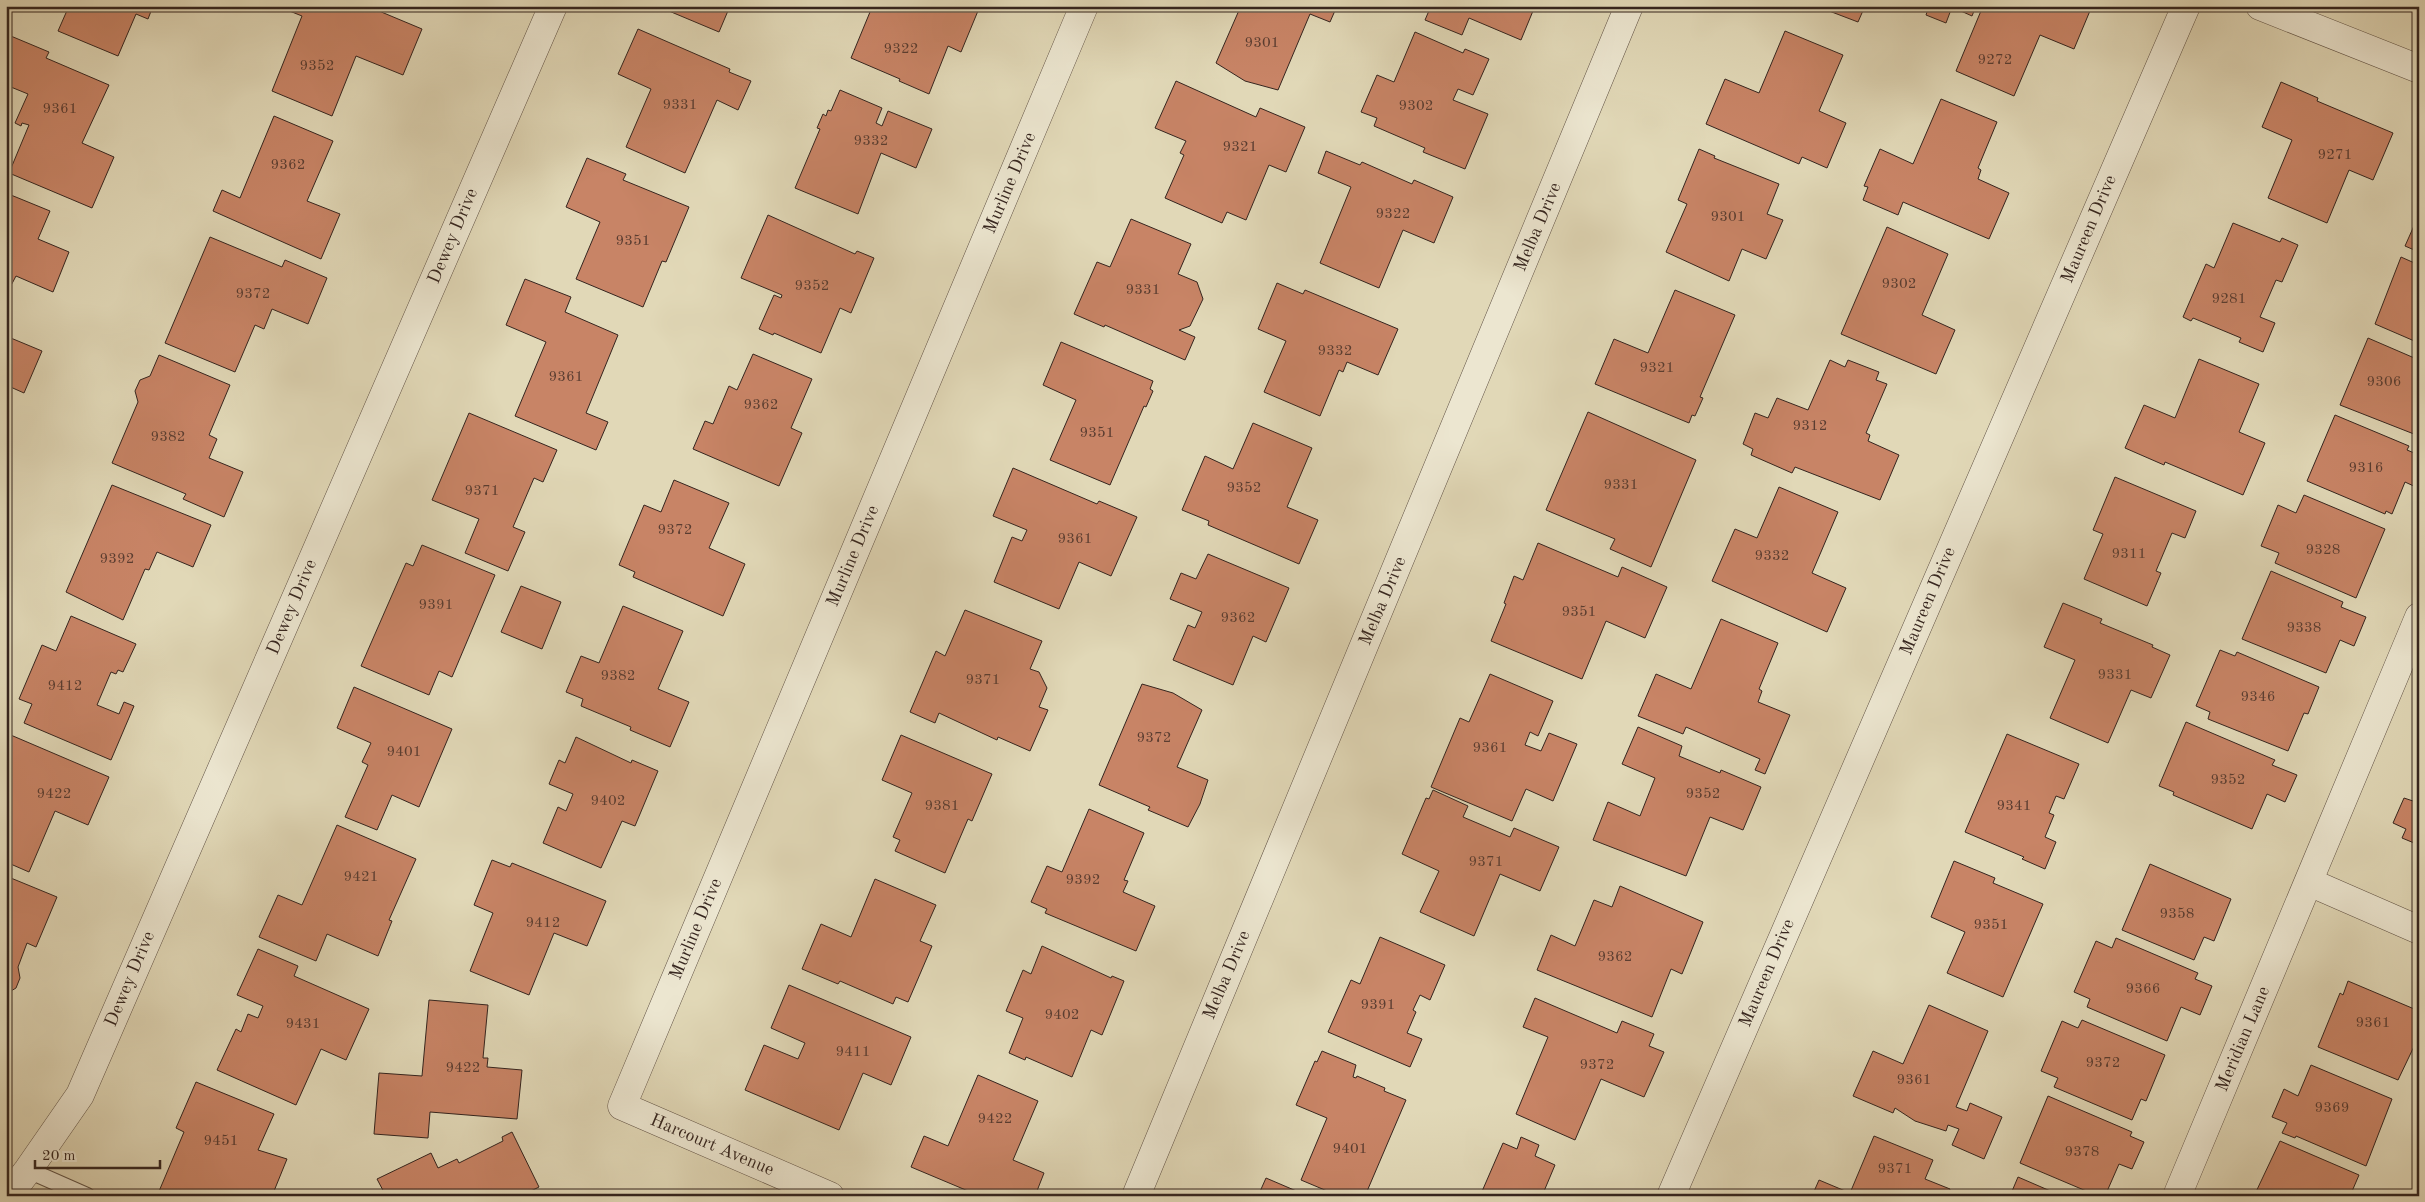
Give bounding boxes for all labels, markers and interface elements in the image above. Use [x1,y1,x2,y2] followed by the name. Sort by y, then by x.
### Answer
[1245,36,1279,51] house number: 9301
[884,42,918,57] house number: 9322
[1978,53,2012,68] house number: 9272
[300,59,334,74] house number: 9352
[663,98,697,113] house number: 9331
[1399,99,1433,114] house number: 9302
[43,102,77,117] house number: 9361
[981,130,1039,236] street label: Murline Drive
[854,134,888,149] house number: 9332
[1223,140,1257,155] house number: 9321
[2318,148,2352,163] house number: 9271
[271,158,305,173] house number: 9362
[2058,172,2120,286] street label: Maureen Drive
[1511,180,1565,274] street label: Melba Drive
[425,186,481,286] street label: Dewey Drive
[1376,207,1410,222] house number: 9322
[1711,210,1745,225] house number: 9301
[616,234,650,249] house number: 9351
[1882,277,1916,292] house number: 9302
[795,279,829,294] house number: 9352
[1126,283,1160,298] house number: 9331
[236,287,270,302] house number: 9372
[2212,292,2246,307] house number: 9281
[1318,344,1352,359] house number: 9332
[1640,361,1674,376] house number: 9321
[549,370,583,385] house number: 9361
[2367,375,2401,390] house number: 9306
[744,398,778,413] house number: 9362
[1793,419,1827,434] house number: 9312
[1080,426,1114,441] house number: 9351
[151,430,185,445] house number: 9382
[2349,461,2383,476] house number: 9316
[1604,478,1638,493] house number: 9331
[1227,481,1261,496] house number: 9352
[465,484,499,499] house number: 9371
[824,503,882,609] street label: Murline Drive
[658,523,692,538] house number: 9372
[1058,532,1092,547] house number: 9361
[2306,543,2340,558] house number: 9328
[1897,544,1959,658] street label: Maureen Drive
[2112,547,2146,562] house number: 9311
[1755,549,1789,564] house number: 9332
[100,552,134,567] house number: 9392
[1356,554,1410,648] street label: Melba Drive
[264,557,320,657] street label: Dewey Drive
[419,598,453,613] house number: 9391
[1562,605,1596,620] house number: 9351
[1221,611,1255,626] house number: 9362
[2287,621,2321,636] house number: 9338
[2098,668,2132,683] house number: 9331
[601,669,635,684] house number: 9382
[966,673,1000,688] house number: 9371
[48,679,82,694] house number: 9412
[2241,690,2275,705] house number: 9346
[1137,731,1171,746] house number: 9372
[1473,741,1507,756] house number: 9361
[387,745,421,760] house number: 9401
[2211,773,2245,788] house number: 9352
[37,787,71,802] house number: 9422
[1686,787,1720,802] house number: 9352
[591,794,625,809] house number: 9402
[925,799,959,814] house number: 9381
[1997,799,2031,814] house number: 9341
[1469,855,1503,870] house number: 9371
[344,870,378,885] house number: 9421
[1066,873,1100,888] house number: 9392
[667,876,725,982] street label: Murline Drive
[2160,907,2194,922] house number: 9358
[526,916,560,931] house number: 9412
[1736,916,1798,1030] street label: Maureen Drive
[1974,918,2008,933] house number: 9351
[1200,928,1254,1022] street label: Melba Drive
[102,929,158,1029] street label: Dewey Drive
[1598,950,1632,965] house number: 9362
[2126,982,2160,997] house number: 9366
[2213,984,2273,1094] street label: Meridian Lane
[1361,998,1395,1013] house number: 9391
[1045,1008,1079,1023] house number: 9402
[2356,1016,2390,1031] house number: 9361
[286,1017,320,1032] house number: 9431
[836,1045,870,1060] house number: 9411
[2086,1056,2120,1071] house number: 9372
[1580,1058,1614,1073] house number: 9372
[446,1061,480,1076] house number: 9422
[1897,1073,1931,1088] house number: 9361
[2315,1101,2349,1116] house number: 9369
[647,1111,777,1179] street label: Harcourt Avenue
[978,1112,1012,1127] house number: 9422
[204,1134,238,1149] house number: 9451
[35,1137,160,1169] scale bar
[1333,1142,1367,1157] house number: 9401
[2065,1145,2099,1160] house number: 9378
[42,1149,76,1164] text: 20 m
[1878,1162,1912,1177] house number: 9371

